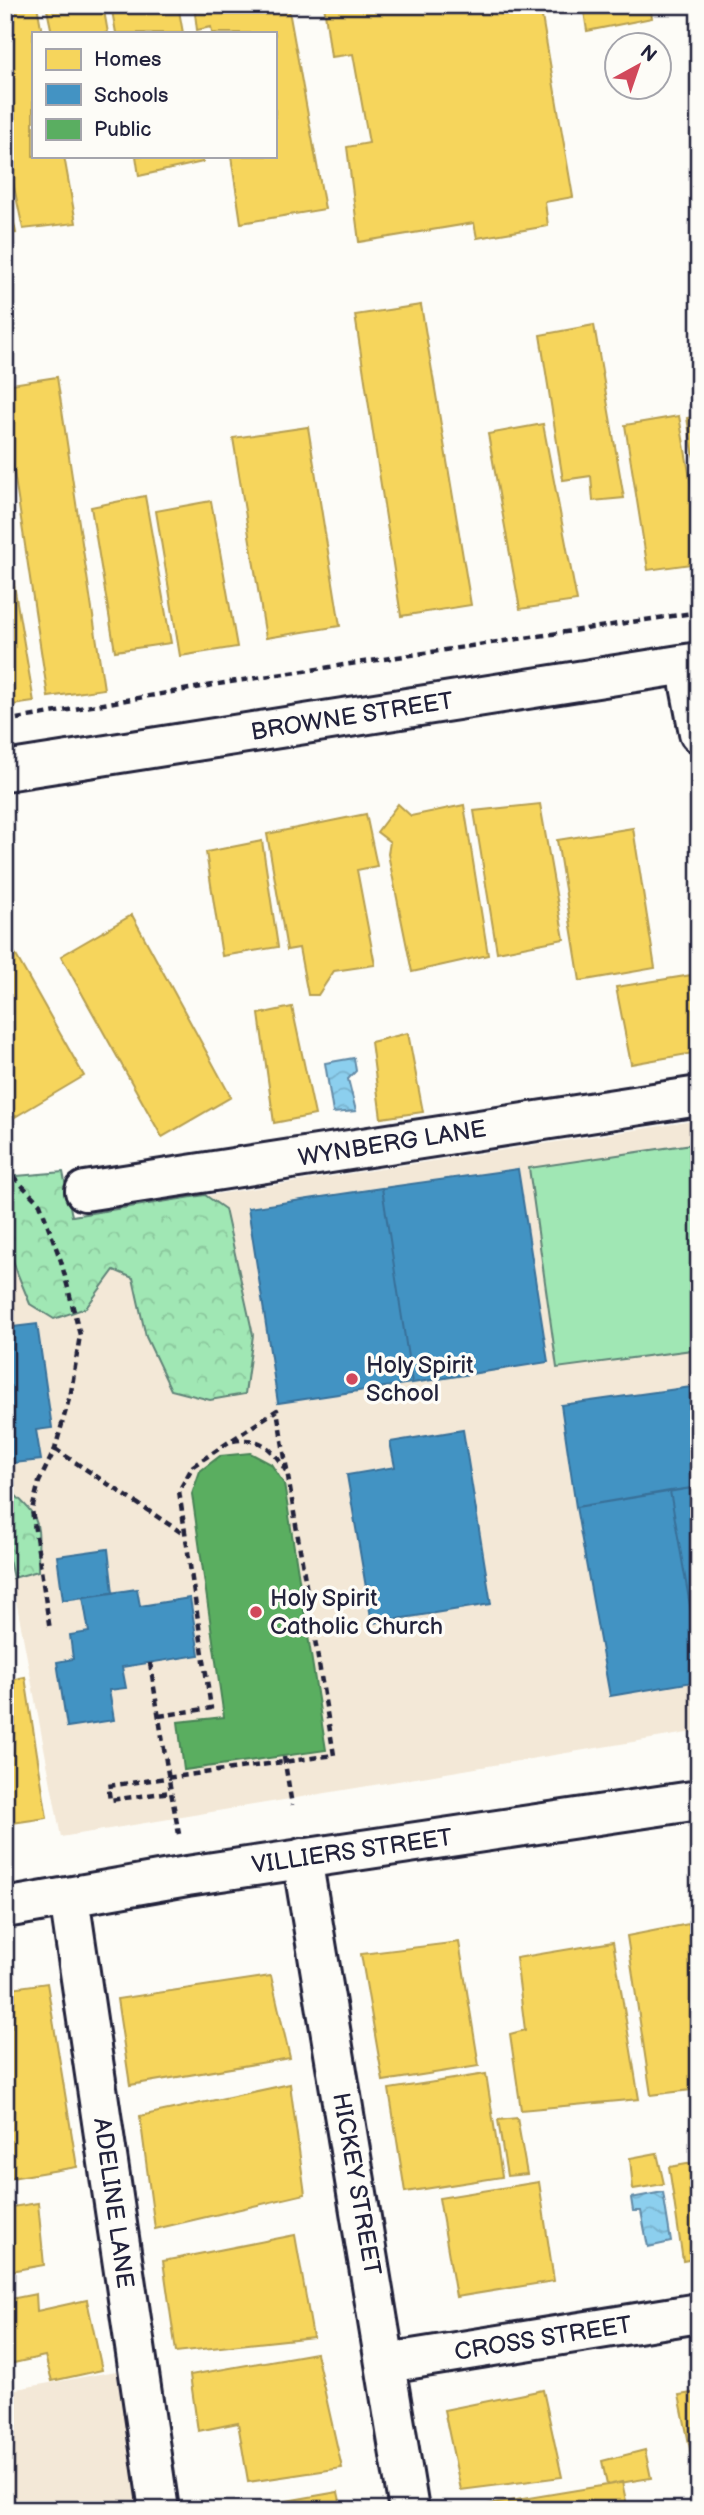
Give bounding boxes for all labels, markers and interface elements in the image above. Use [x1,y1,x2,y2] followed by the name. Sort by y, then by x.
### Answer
[32,32,276,158] legend
[602,32,672,102] north arrow
[635,41,661,68] text: N
[94,47,162,72] text: Homes
[94,83,168,108] text: Schools
[94,117,152,142] text: Public
[249,686,456,747] street label: BROWNE STREET
[296,1114,488,1173] street label: WYNBERG LANE
[366,1351,474,1408] place label: Holy Spirit School
[344,1371,360,1387] marker: Holy Spirit School
[270,1584,443,1641] place label: Holy Spirit Catholic Church
[248,1604,264,1620] marker: Holy Spirit Catholic Church
[250,1823,455,1880] street label: VILLIERS STREET
[326,2090,387,2278] street label: HICKEY STREET
[87,2116,140,2290] street label: ADELINE LANE
[452,2310,634,2367] street label: CROSS STREET

